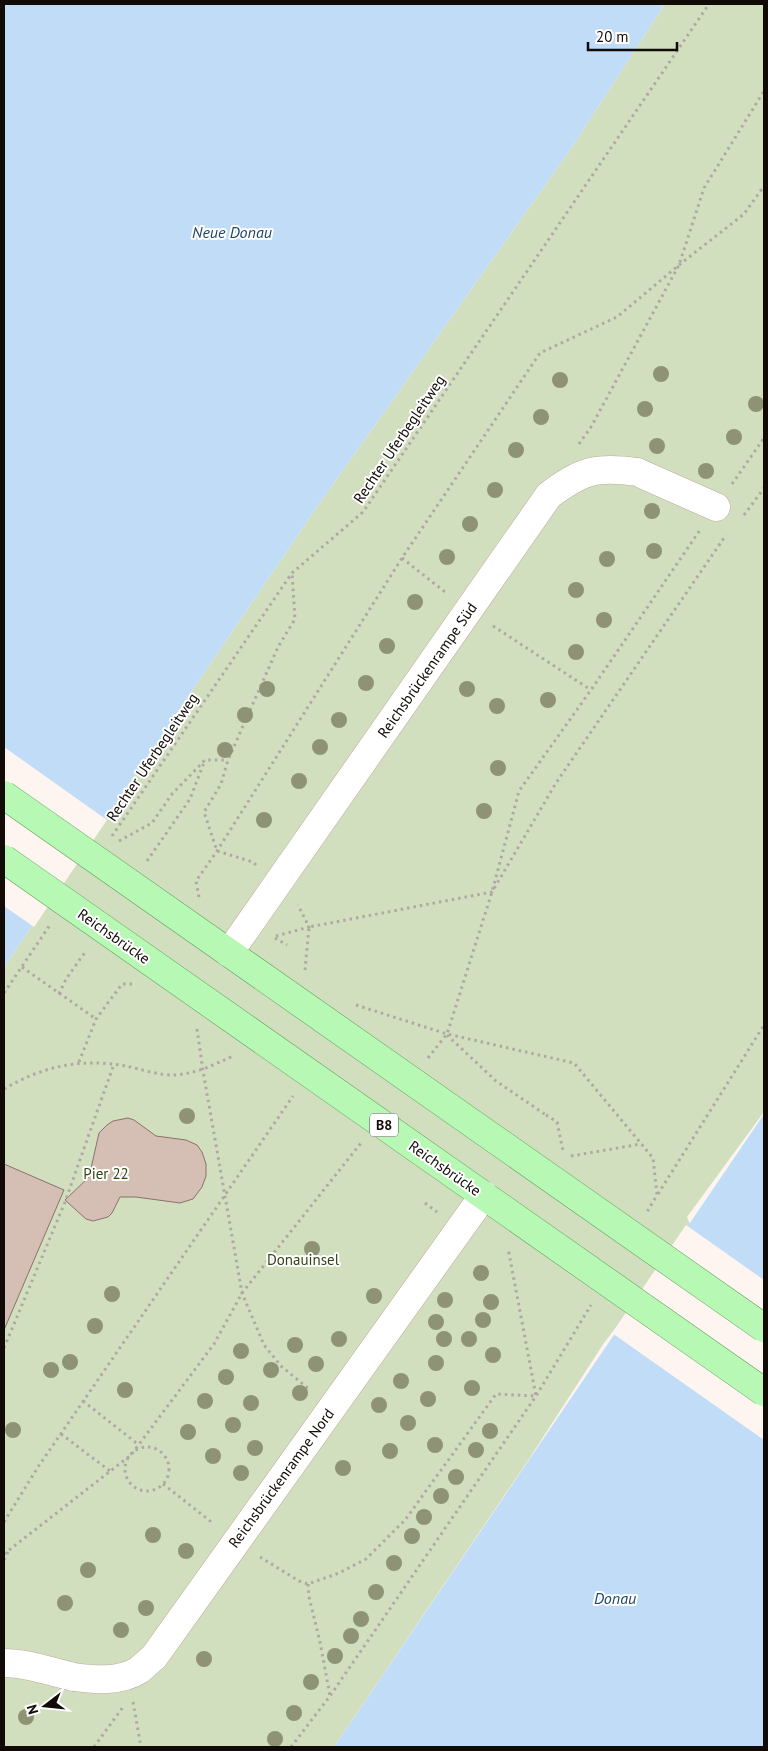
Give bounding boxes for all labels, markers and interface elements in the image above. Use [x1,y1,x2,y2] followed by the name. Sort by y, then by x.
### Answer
[588,20,677,52] scale bar
[596,27,629,46] text: 20 m
[192,222,272,242] water label: Neue Donau
[349,371,449,507] street label: Rechter Uferbegleitweg
[373,599,481,741] street label: Reichsbrückenrampe Süd
[102,689,202,825] street label: Rechter Uferbegleitweg
[74,904,154,968] street label: Reichsbrücke
[370,1114,398,1136] road number: B8
[405,1136,485,1200] street label: Reichsbrücke
[83,1164,129,1183] park label: Pier 22
[267,1250,340,1269] park label: Donauinsel
[224,1405,338,1551] street label: Reichsbrückenrampe Nord
[594,1588,636,1608] water label: Donau
[20,1681,70,1731] north arrow
[23,1703,42,1716] text: N

